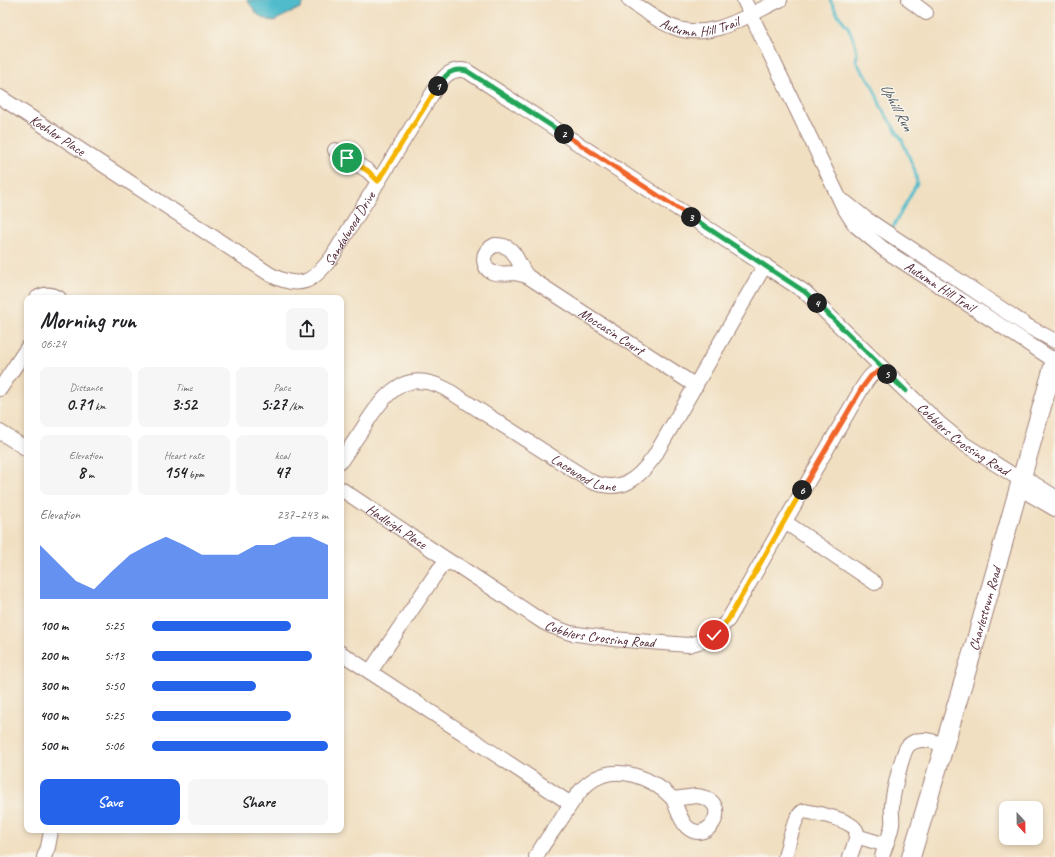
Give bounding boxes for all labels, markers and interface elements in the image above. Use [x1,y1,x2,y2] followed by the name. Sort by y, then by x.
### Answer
[657,12,744,40] street label: Autumn Hill Trail
[428,76,448,96] pin: 1
[436,79,440,93] text: 1
[876,80,918,135] water label: Uphill Run
[27,111,89,160] street label: Koehler Place
[554,124,574,144] pin: 2
[562,127,566,141] text: 2
[330,141,364,175] pin
[336,147,358,169] icon: arrive
[321,187,380,269] street label: Sandalwood Drive
[681,207,701,227] pin: 3
[689,210,693,224] text: 3
[901,258,980,317] street label: Autumn Hill Trail
[807,293,827,313] pin: 4
[815,296,819,310] text: 4
[576,304,649,360] street label: Moccasin Court
[40,307,136,335] text: Morning run
[286,308,328,350] button: share
[40,336,66,352] text: 06:24
[877,364,897,384] pin: 5
[885,367,889,381] text: 5
[70,380,102,394] text: Distance
[176,380,192,394] text: Time
[274,380,290,394] text: Pace
[66,394,92,415] text: 0.71
[171,394,197,415] text: 3:52
[260,394,286,415] text: 5:27
[92,399,106,413] text: km
[286,399,304,413] text: /km
[914,399,1014,481] street label: Cobblers Crossing Road
[69,448,103,462] text: Elevation
[164,448,204,462] text: Heart rate
[275,448,289,462] text: kcal
[548,450,617,495] street label: Lacewood Lane
[78,462,85,483] text: 8
[164,462,186,483] text: 154
[274,462,290,483] text: 47
[85,467,94,481] text: m
[186,467,204,481] text: bpm
[792,480,812,500] pin: 6
[799,483,805,497] text: 6
[363,500,431,554] street label: Hadleigh Place
[40,507,80,523] text: Elevation
[277,507,328,523] text: 237–243 m
[965,563,1006,653] street label: Charlestown Road
[542,616,658,651] street label: Cobblers Crossing Road
[40,618,68,634] text: 100 m
[104,618,124,634] text: 5:25
[697,618,731,652] pin
[703,624,725,646] icon: check
[40,648,68,664] text: 200 m
[104,648,124,664] text: 5:13
[40,678,68,694] text: 300 m
[104,678,124,694] text: 5:50
[40,708,68,724] text: 400 m
[104,708,124,724] text: 5:25
[40,738,68,754] text: 500 m
[104,738,124,754] text: 5:06
[40,779,180,825] button: Save
[188,779,328,825] button: Share
[999,801,1043,845] north arrow
[999,801,1043,845] map controls

